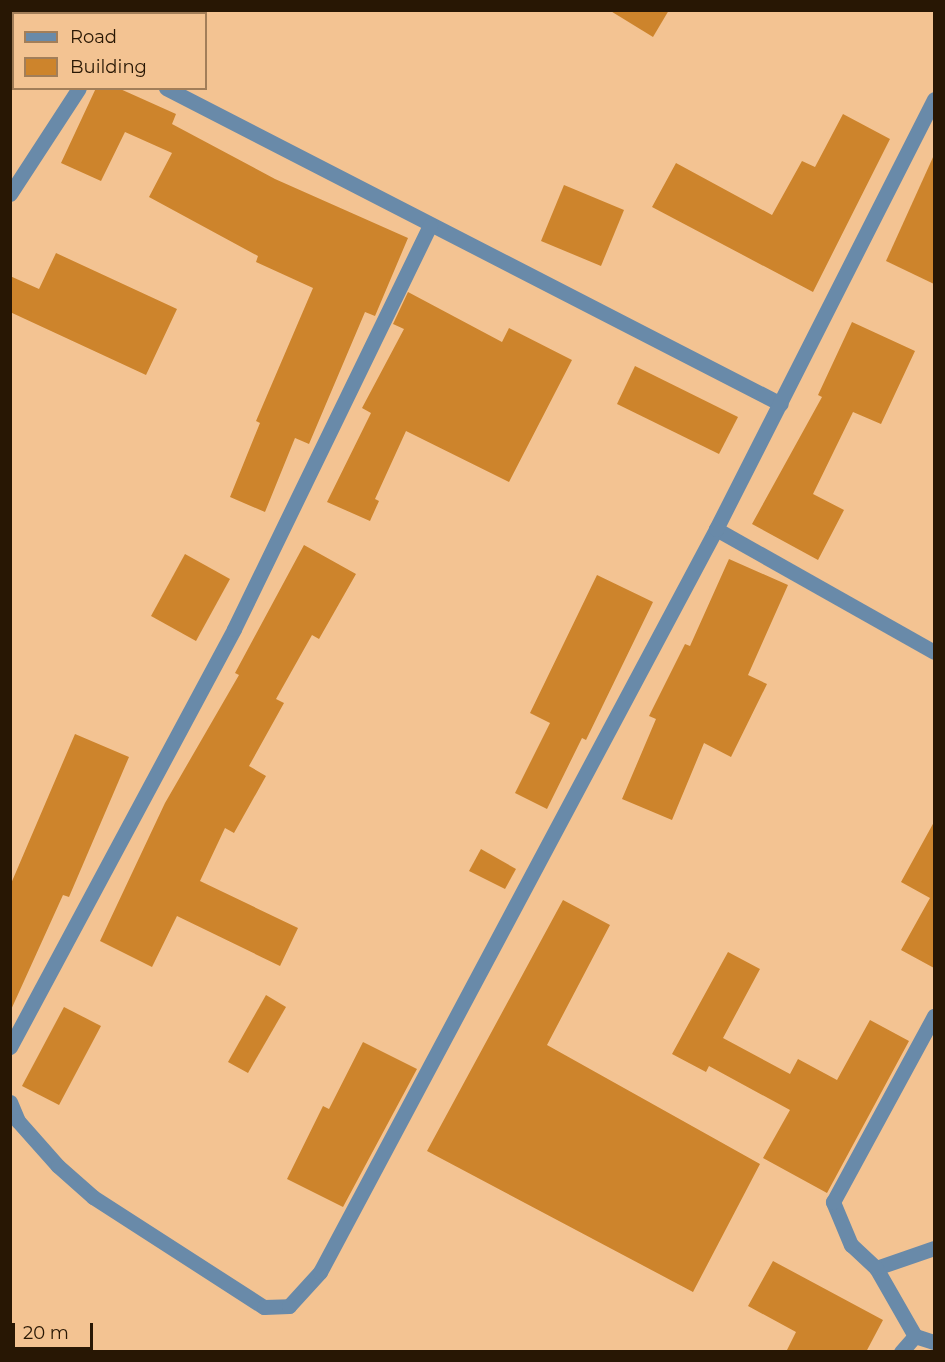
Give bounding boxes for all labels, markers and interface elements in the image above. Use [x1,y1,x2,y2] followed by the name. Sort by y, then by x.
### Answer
[12,12,207,90] legend
[70,26,117,48] text: Road
[70,56,147,78] text: Building
[15,1311,96,1349] scale bar
[23,1322,69,1344] text: 20 m

